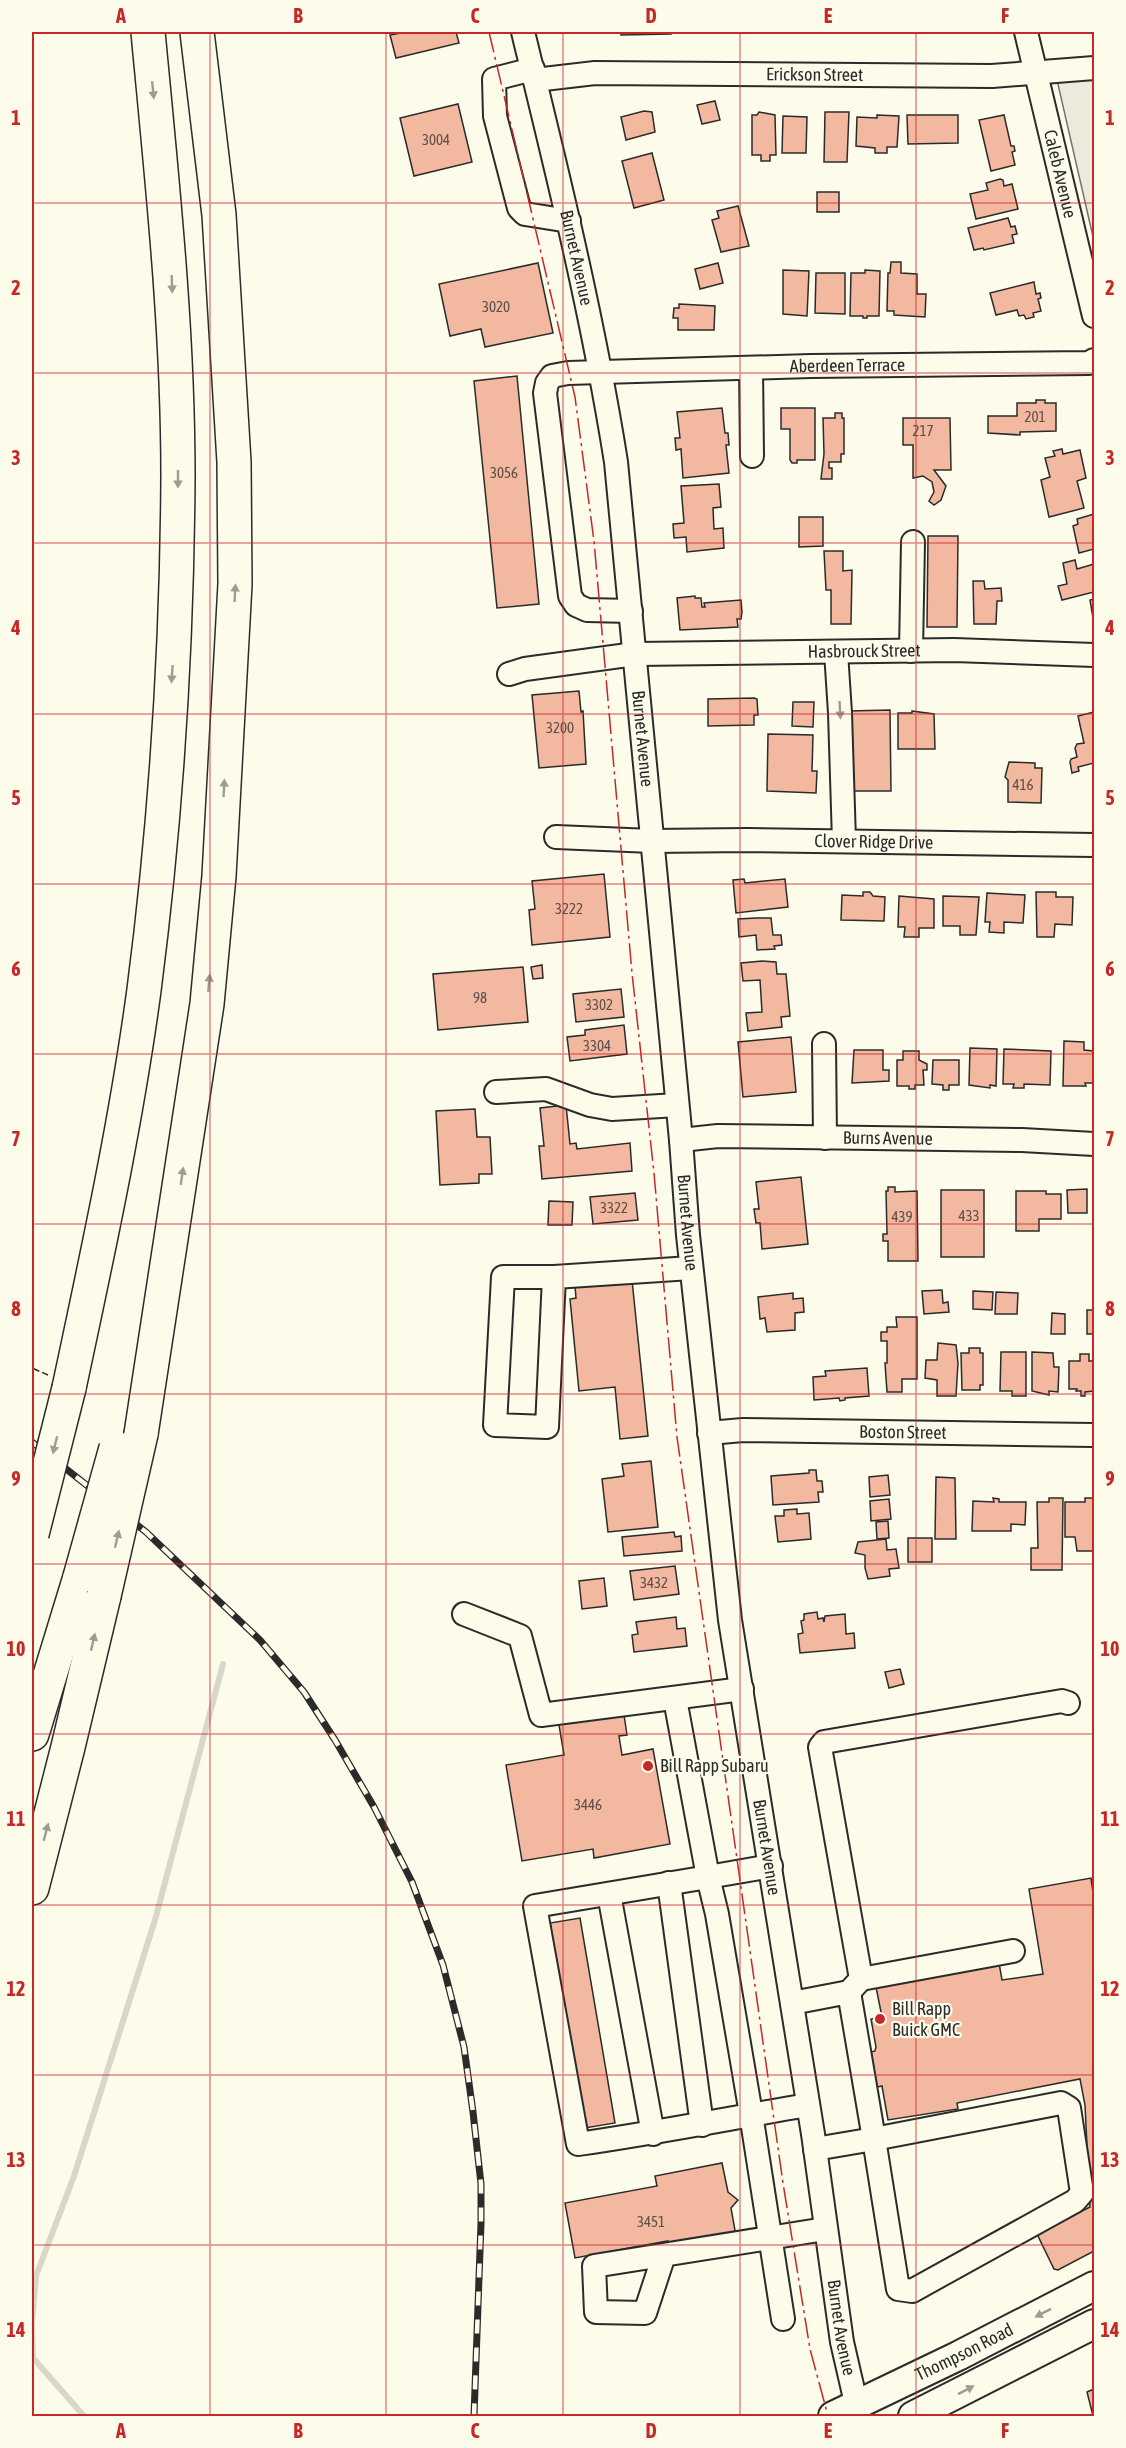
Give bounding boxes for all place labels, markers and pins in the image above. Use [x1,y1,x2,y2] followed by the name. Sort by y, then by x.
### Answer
[660,1755,769,1776] place label: Bill Rapp Subaru
[641,1759,655,1773] marker: Bill Rapp Subaru
[892,1998,960,2040] place label: Bill Rapp Buick GMC
[873,2012,887,2026] marker: Bill Rapp Buick GMC

